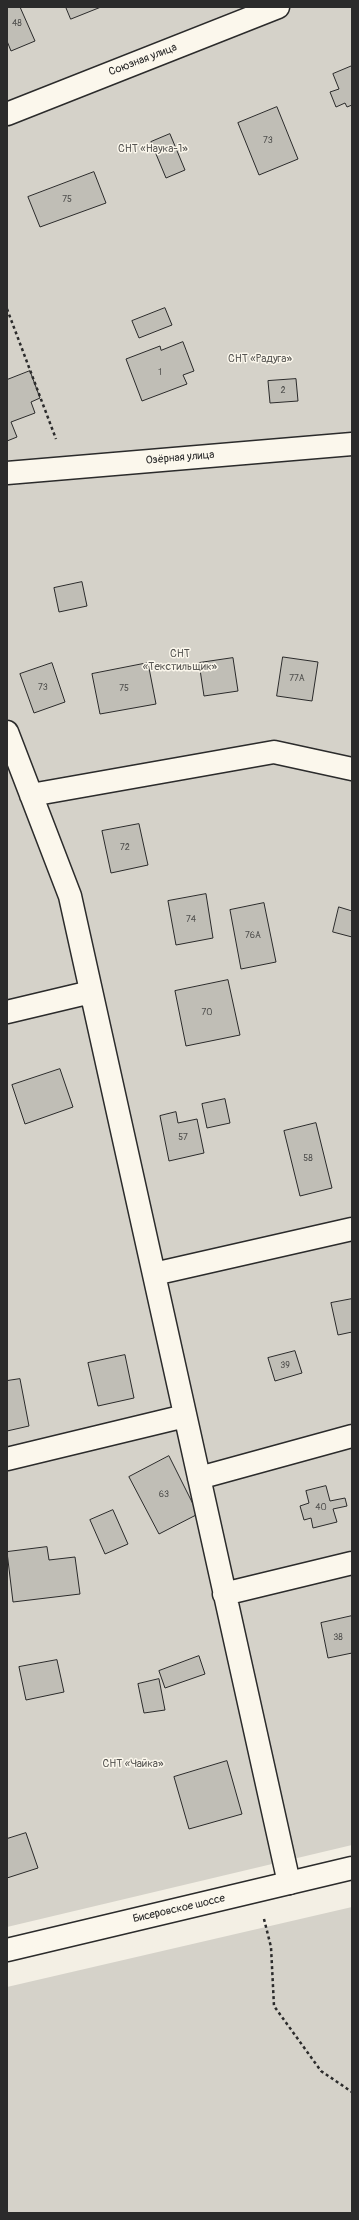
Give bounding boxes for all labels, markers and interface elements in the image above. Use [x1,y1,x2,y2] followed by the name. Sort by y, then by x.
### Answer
[12,19,22,29] house number: 48
[107,41,179,79] street label: Союзная улица
[263,136,273,146] house number: 73
[118,142,188,156] park label: СНТ «Наука-1»
[62,195,72,205] house number: 75
[228,352,292,366] park label: СНТ «Радуга»
[158,368,162,378] house number: 1
[280,386,286,396] house number: 2
[145,448,215,468] street label: Озёрная улица
[143,647,217,673] park label: СНТ «Текстильщик»
[289,674,305,684] house number: 77А
[38,683,48,693] house number: 73
[119,684,129,694] house number: 75
[120,843,130,853] house number: 72
[186,915,196,925] house number: 74
[245,931,261,941] house number: 76А
[202,1008,212,1018] house number: 70
[178,1133,188,1143] house number: 57
[303,1154,313,1164] house number: 58
[280,1361,290,1371] house number: 39
[159,1490,169,1500] house number: 63
[315,1503,327,1513] house number: 40
[333,1633,343,1643] house number: 38
[102,1757,164,1771] park label: СНТ «Чайка»
[132,1892,226,1926] street label: Бисеровское шоссе

